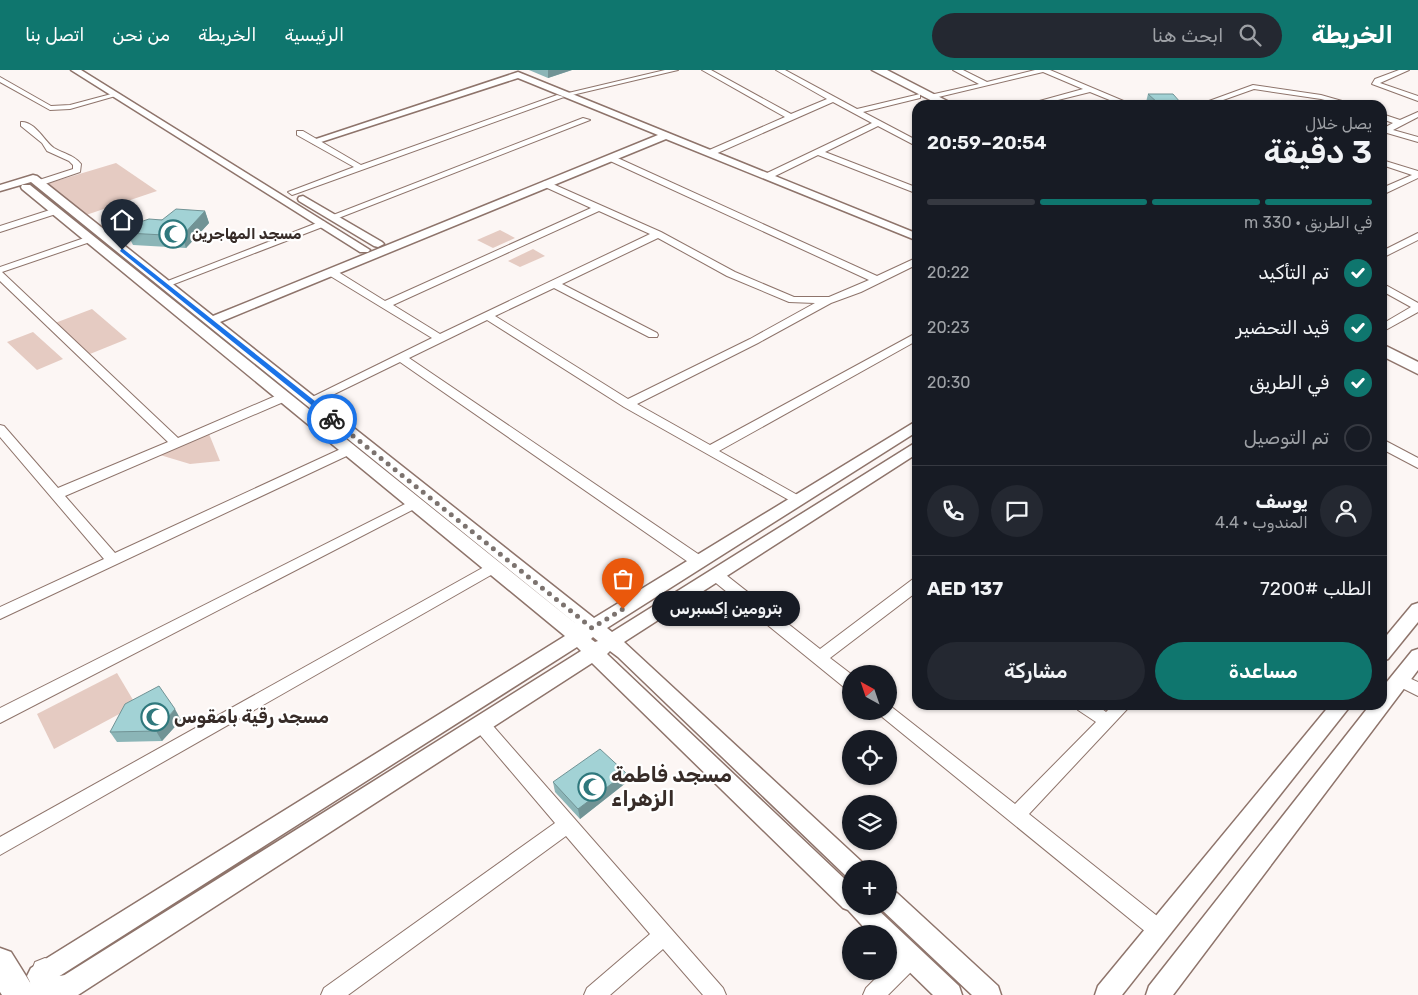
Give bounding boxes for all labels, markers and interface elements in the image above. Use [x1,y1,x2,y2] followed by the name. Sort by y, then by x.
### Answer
[932,13,1282,58] search box
[1236,21,1264,49] icon: search
[1312,21,1393,49] text: الخريطة
[25,24,84,46] text: اتصل بنا
[112,24,170,46] text: من نحن
[198,24,256,46] text: الخريطة
[284,24,344,46] text: الرئيسية
[1152,24,1224,47] text: ابحث هنا
[1305,114,1372,133] text: يصل خلال
[927,131,1047,154] text: 20:54–20:59
[1263,133,1372,171] text: 3 دقيقة
[101,199,143,250] pin
[108,206,136,234] icon: home
[1244,213,1372,232] text: في الطريق · 330 m
[158,219,188,249] mosque icon: مسجد المهاجرين
[192,225,302,243] place label: مسجد المهاجرين
[1344,259,1372,287] icon: check
[1258,261,1329,284] text: تم التأكيد
[927,263,969,282] text: 20:22
[1344,314,1372,342] icon: check
[1236,316,1329,339] text: قيد التحضير
[927,318,970,337] text: 20:23
[1344,369,1372,397] icon: check
[1249,371,1329,394] text: في الطريق
[927,373,970,392] text: 20:30
[307,394,357,444] courier
[318,405,346,433] icon: bike
[1244,426,1329,449] text: تم التوصيل
[927,485,979,537] button: phone
[991,485,1043,537] button: chat
[1320,485,1372,537] button: person
[1255,490,1308,513] text: يوسف
[1215,513,1308,532] text: المندوب · 4.4
[602,558,644,609] pin
[609,565,637,593] icon: bag
[927,577,1003,600] text: AED 137
[1260,577,1372,600] text: الطلب #7200
[653,592,800,626] callout: بترومين إكسبرس
[670,599,782,618] text: بترومين إكسبرس
[927,642,1145,700] button: مشاركة
[1155,642,1372,700] button: مساعدة
[842,665,898,720] north arrow
[842,665,897,980] map controls
[140,702,170,732] mosque icon: مسجد رقية بامقوس
[174,706,329,728] place label: مسجد رقية بامقوس
[842,730,897,785] button: locate
[611,762,732,812] place label: مسجد فاطمة الزهراء
[577,772,607,802] mosque icon: مسجد فاطمة الزهراء
[842,795,897,850] button: layers
[842,860,897,915] button: +
[842,925,897,980] button: −

